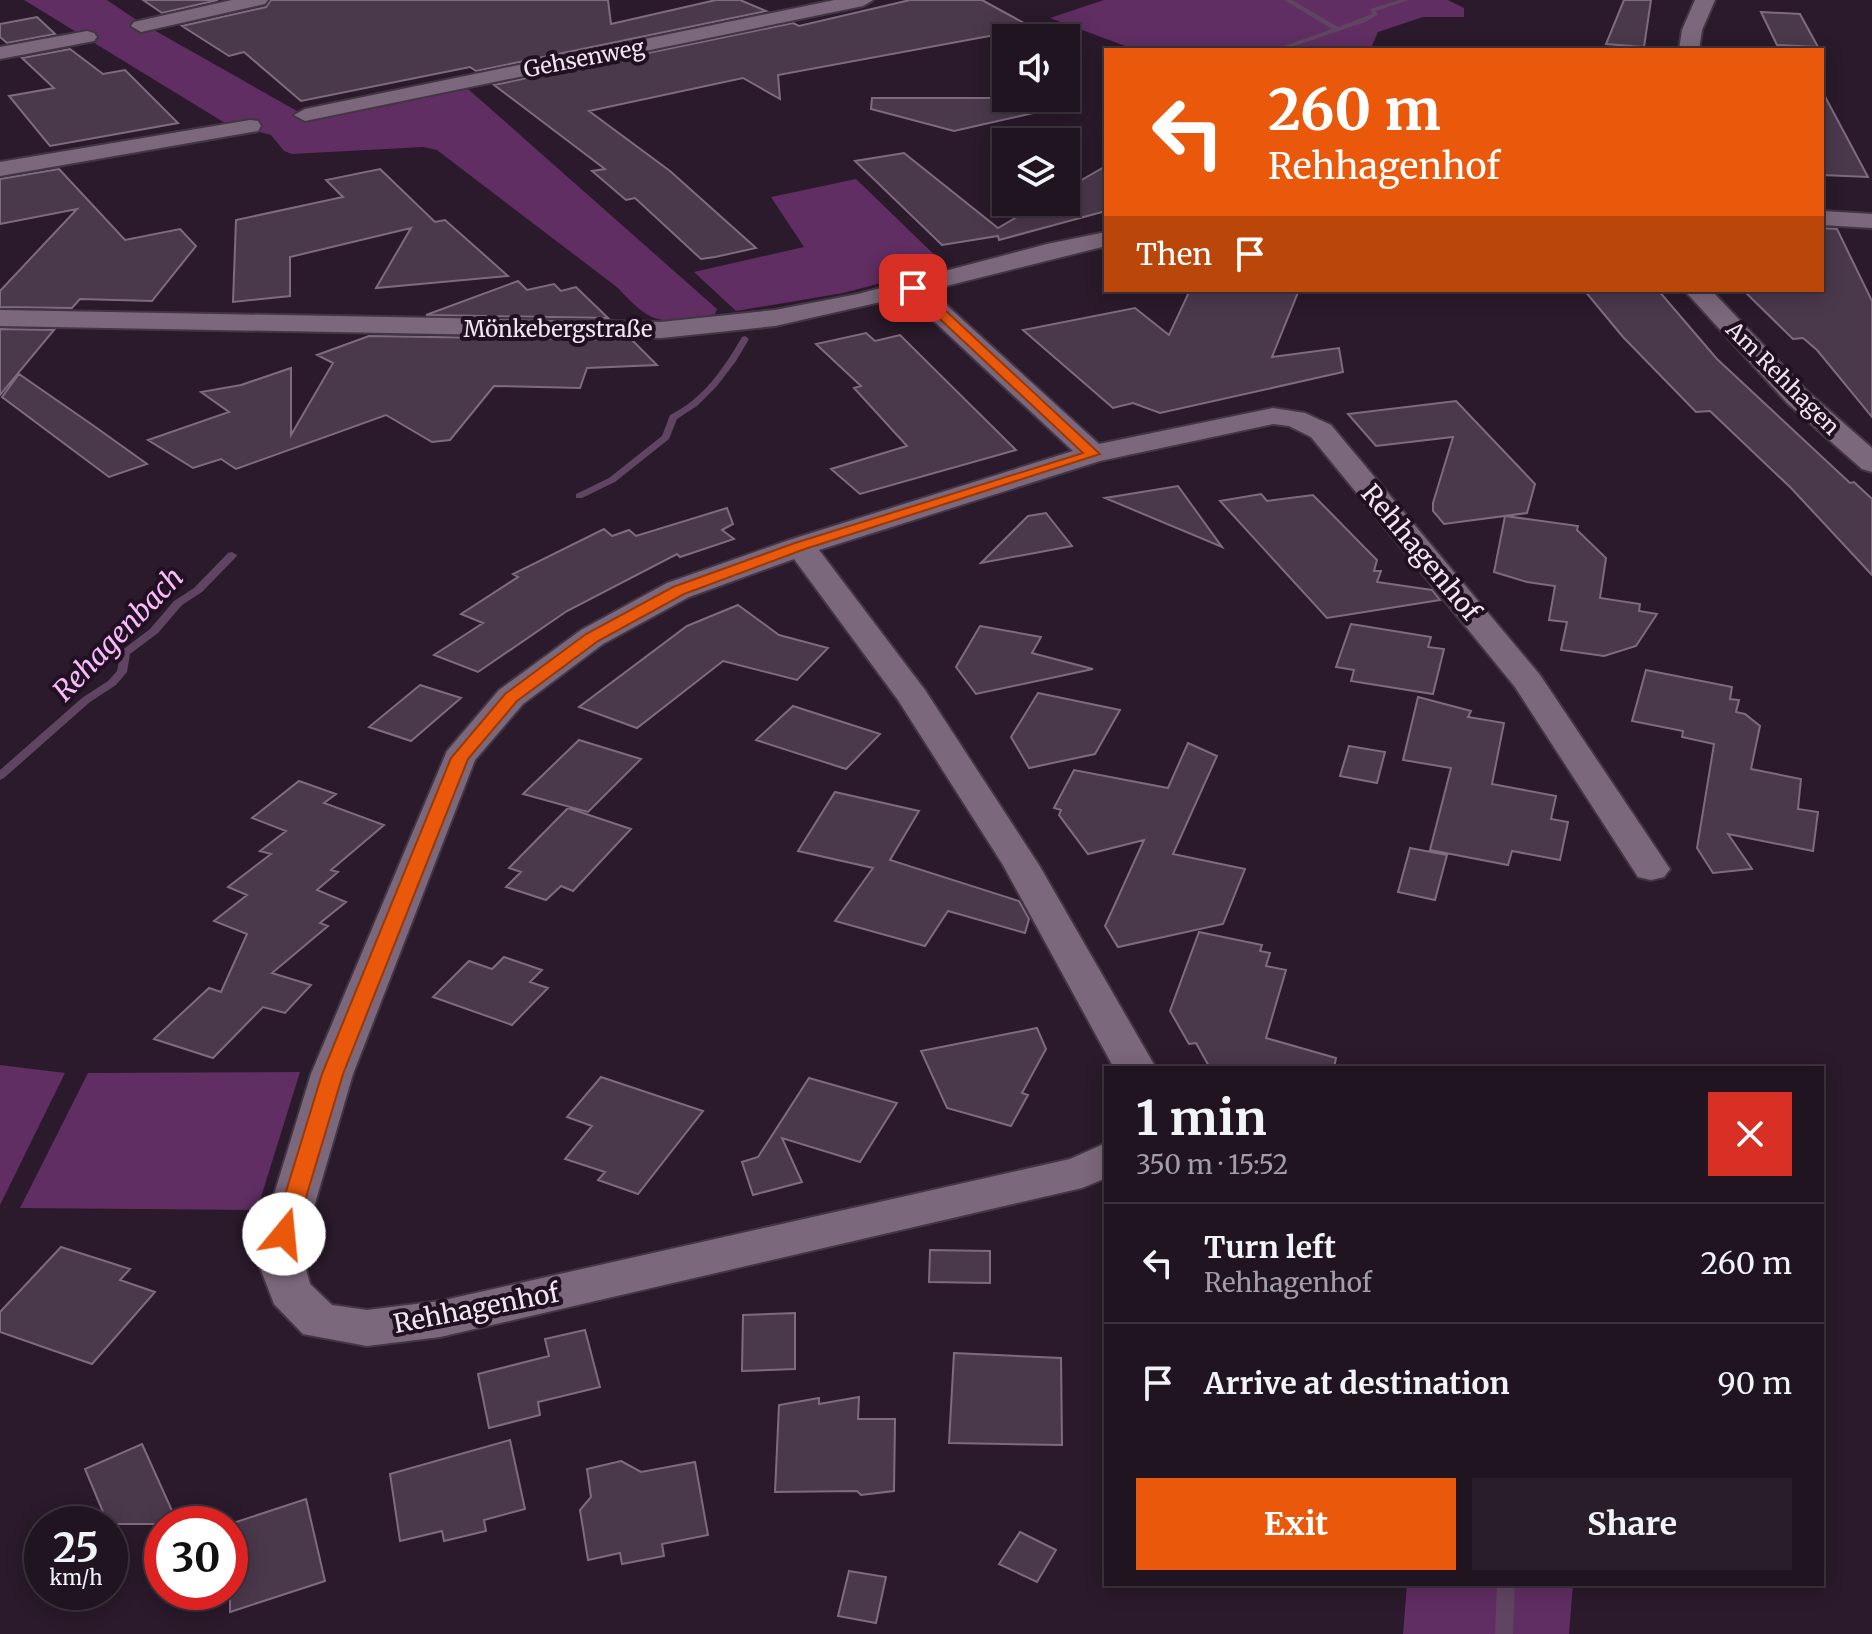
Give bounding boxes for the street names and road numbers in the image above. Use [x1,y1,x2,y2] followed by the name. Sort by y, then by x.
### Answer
[521,33,647,83] street label: Gehsenweg
[464,315,652,343] street label: Mönkebergstraße
[1720,315,1846,441] street label: Am Rehhagen
[1355,477,1488,628] street label: Rehhagenhof
[391,1276,563,1340] street label: Rehhagenhof

